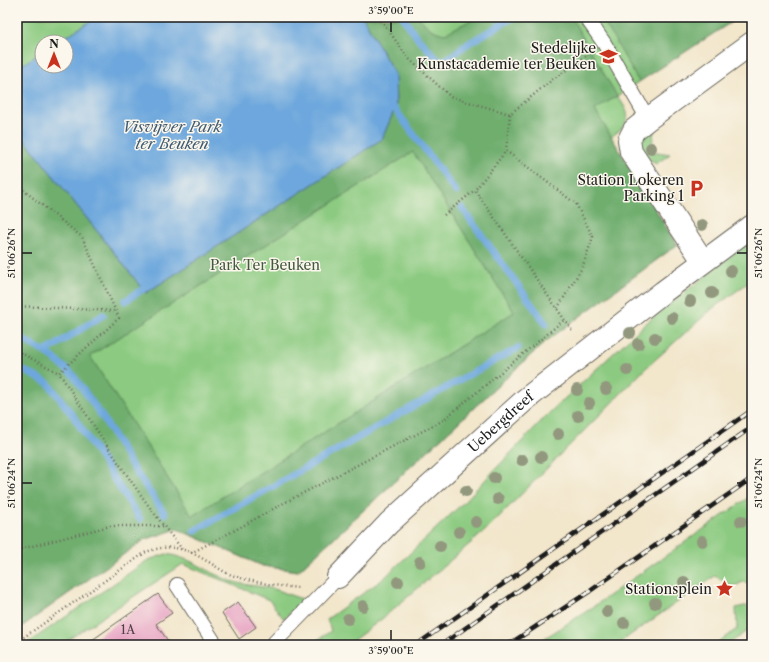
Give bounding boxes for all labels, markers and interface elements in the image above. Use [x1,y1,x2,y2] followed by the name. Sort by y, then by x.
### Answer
[368,4,414,17] text: 3°59'00"E
[34,34,74,74] north arrow
[49,37,59,51] text: N
[417,39,596,73] place label: Stedelijke Kunstacademie ter Beuken
[599,46,619,66] school or university icon: Stedelijke Kunstacademie ter Beuken
[122,117,222,153] water label: Visvijver Park ter Beuken
[578,171,684,205] place label: Station Lokeren Parking 1
[687,178,707,198] parking icon: Station Lokeren Parking 1
[5,228,18,278] text: 51°06'26"N
[752,228,765,278] text: 51°06'26"N
[210,256,320,274] park label: Park Ter Beuken
[464,386,539,456] street label: Uebergdreef
[5,458,18,508] text: 51°06'24"N
[752,458,765,508] text: 51°06'24"N
[715,579,735,599] place icon: Stationsplein
[625,580,712,598] place label: Stationsplein
[121,622,136,637] house number: 1A
[368,644,414,657] text: 3°59'00"E

